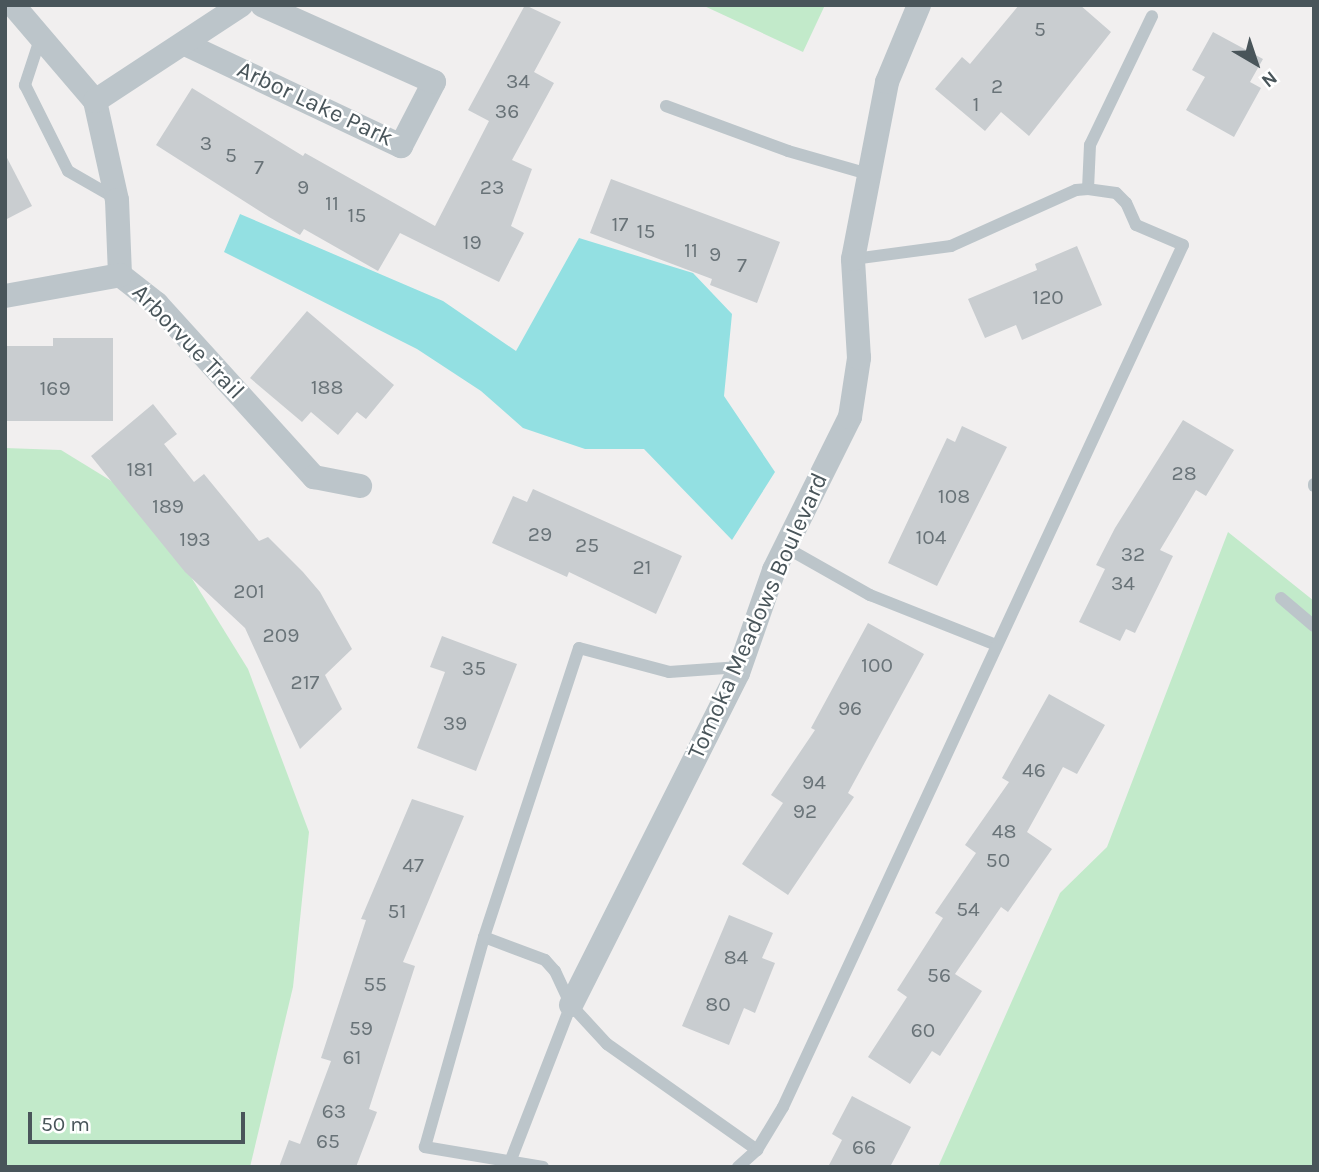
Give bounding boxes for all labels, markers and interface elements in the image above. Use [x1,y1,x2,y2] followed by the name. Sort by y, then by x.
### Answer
[1034,16,1046,42] house number: 5
[1221,28,1291,98] north arrow
[232,55,398,153] street label: Arbor Lake Park
[1257,66,1281,92] text: N
[506,68,530,94] house number: 34
[991,73,1003,99] house number: 2
[973,91,979,117] house number: 1
[495,98,519,124] house number: 36
[200,130,212,156] house number: 3
[225,142,237,168] house number: 5
[254,154,264,180] house number: 7
[297,174,309,200] house number: 9
[480,174,504,200] house number: 23
[325,190,339,216] house number: 11
[348,202,366,228] house number: 15
[612,211,628,237] house number: 17
[637,218,655,244] house number: 15
[462,229,482,255] house number: 19
[684,237,698,263] house number: 11
[709,241,721,267] house number: 9
[737,252,747,278] house number: 7
[126,278,250,406] street label: Arborvue Trail
[1032,284,1064,310] house number: 120
[311,374,343,400] house number: 188
[39,375,71,401] house number: 169
[127,456,153,482] house number: 181
[1171,460,1197,486] house number: 28
[682,469,834,763] street label: Tomoka Meadows Boulevard
[938,483,970,509] house number: 108
[152,493,184,519] house number: 189
[528,521,552,547] house number: 29
[915,524,947,550] house number: 104
[179,526,211,552] house number: 193
[575,532,599,558] house number: 25
[1121,541,1145,567] house number: 32
[632,554,652,580] house number: 21
[1111,570,1135,596] house number: 34
[233,578,265,604] house number: 201
[263,622,299,648] house number: 209
[861,652,893,678] house number: 100
[462,655,486,681] house number: 35
[291,669,319,695] house number: 217
[838,695,862,721] house number: 96
[443,710,467,736] house number: 39
[1022,757,1046,783] house number: 46
[802,769,826,795] house number: 94
[793,798,817,824] house number: 92
[992,818,1016,844] house number: 48
[986,847,1010,873] house number: 50
[402,852,424,878] house number: 47
[956,896,980,922] house number: 54
[388,898,406,924] house number: 51
[724,944,748,970] house number: 84
[927,962,951,988] house number: 56
[363,971,387,997] house number: 55
[705,991,731,1017] house number: 80
[349,1015,373,1041] house number: 59
[911,1017,935,1043] house number: 60
[343,1044,361,1070] house number: 61
[32,1098,248,1142] scale bar
[322,1098,346,1124] house number: 63
[41,1112,90,1136] text: 50 m
[316,1128,340,1154] house number: 65
[852,1134,876,1160] house number: 66

